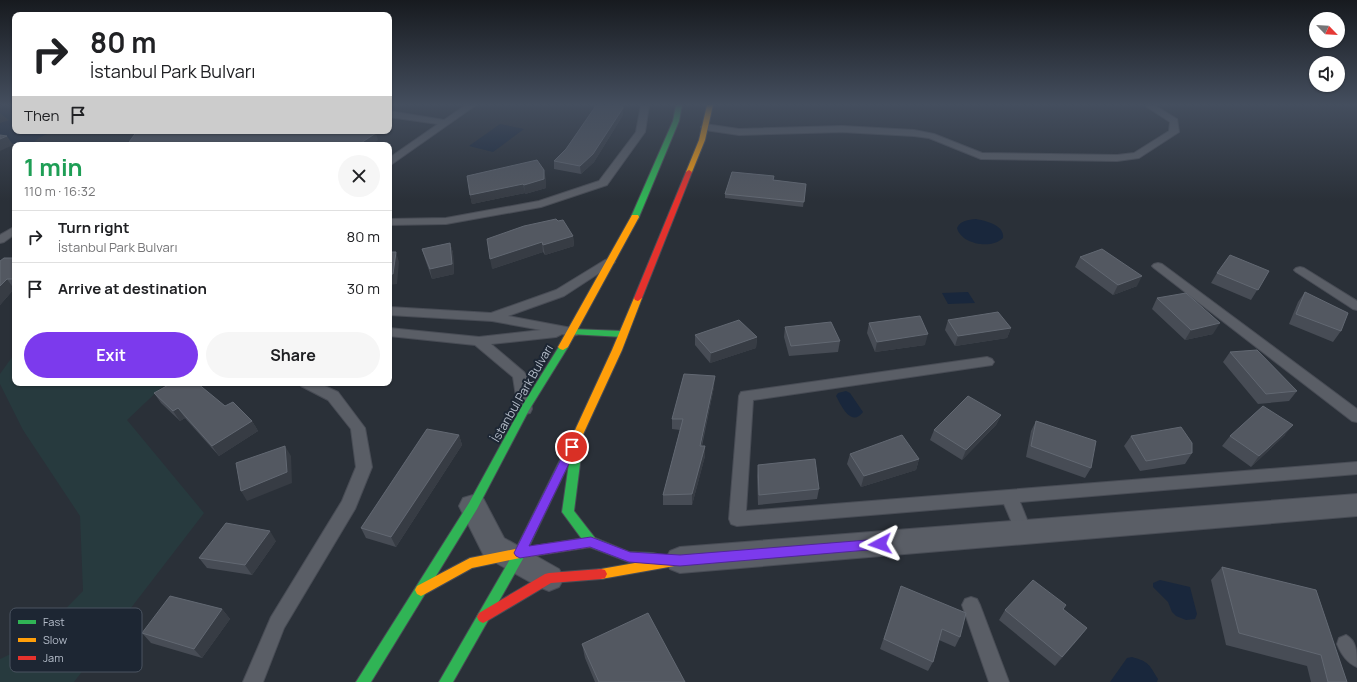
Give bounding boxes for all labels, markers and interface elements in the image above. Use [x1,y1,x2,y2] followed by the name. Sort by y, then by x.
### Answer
[1309,12,1345,48] north arrow
[1309,12,1345,92] map controls
[90,23,156,61] text: 80 m
[24,28,76,80] icon: right
[1309,56,1345,92] button: sound
[90,59,255,83] text: İstanbul Park Bulvarı
[67,104,89,126] icon: arrive
[24,105,59,126] text: Then
[24,150,83,183] text: 1 min
[338,155,380,197] button: close
[24,182,95,200] text: 110 m · 16:32
[58,217,129,238] text: Turn right
[24,226,46,248] icon: right
[346,226,380,247] text: 80 m
[58,238,177,256] text: İstanbul Park Bulvarı
[24,278,46,300] icon: arrive
[58,278,207,299] text: Arrive at destination
[347,278,380,299] text: 30 m
[24,332,198,378] button: Exit
[206,332,380,378] button: Share
[487,341,557,445] street label: İstanbul Park Bulvarı
[555,430,589,464] pin
[561,436,583,458] icon: arrive
[859,523,901,565] position arrow
[10,608,142,672] legend
[43,614,65,629] text: Fast
[43,632,68,647] text: Slow
[43,650,64,665] text: Jam

